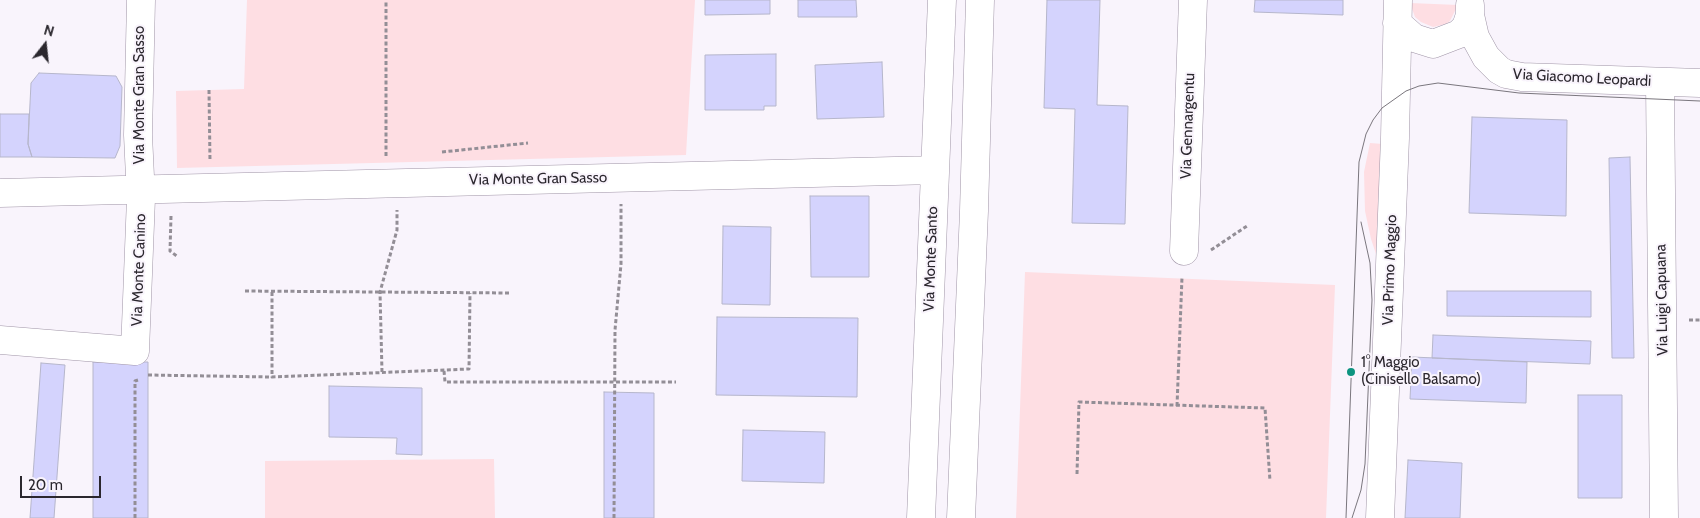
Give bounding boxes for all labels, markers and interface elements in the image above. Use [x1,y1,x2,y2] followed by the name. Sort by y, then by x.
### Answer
[20,20,70,70] north arrow
[42,21,56,41] text: N
[131,26,149,164] street label: Via Monte Gran Sasso
[1512,65,1652,91] street label: Via Giacomo Leopardi
[1177,73,1199,179] street label: Via Gennargentu
[469,169,607,189] street label: Via Monte Gran Sasso
[920,206,942,312] street label: Via Monte Santo
[128,213,150,327] street label: Via Monte Canino
[1379,214,1401,326] street label: Via Primo Maggio
[1652,244,1672,356] street label: Via Luigi Capuana
[1361,354,1481,389] place label: 1° Maggio (Cinisello Balsamo)
[1345,366,1357,378] marker: 1° Maggio (Cinisello Balsamo)
[22,466,104,498] scale bar
[28,476,63,494] text: 20 m

